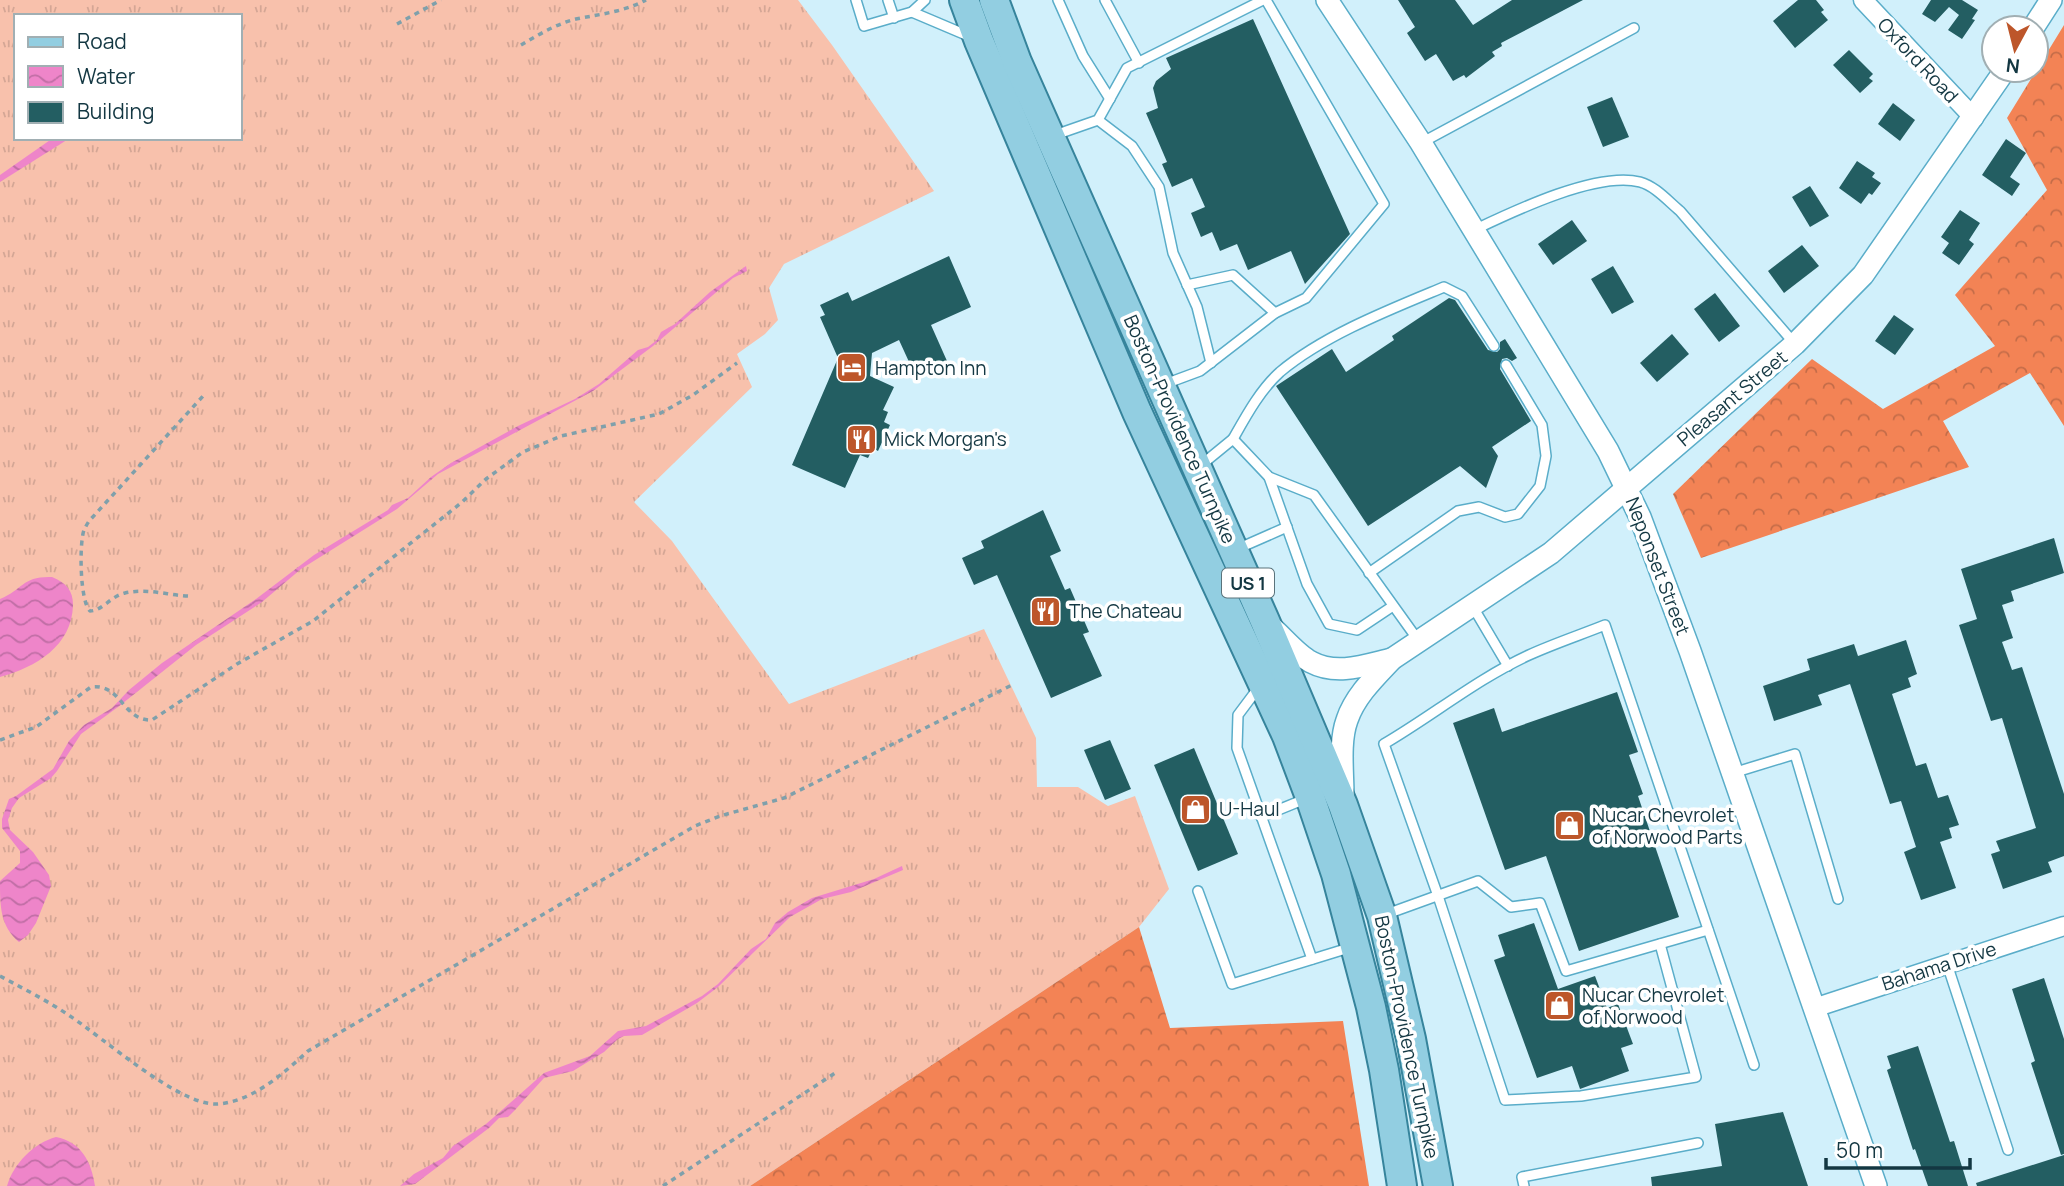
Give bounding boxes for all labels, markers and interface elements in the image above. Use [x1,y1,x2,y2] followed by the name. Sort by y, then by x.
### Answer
[1872,12,1964,108] street label: Oxford Road
[14,14,242,140] legend
[1980,14,2050,84] north arrow
[77,27,127,55] text: Road
[2005,52,2021,80] text: N
[77,62,136,90] text: Water
[77,97,154,125] text: Building
[1118,310,1242,548] street label: Boston-Providence Turnpike
[1671,344,1793,452] street label: Pleasant Street
[835,351,869,385] hotel icon: Hampton Inn
[875,355,986,381] place label: Hampton Inn
[844,422,878,456] restaurant icon: Mick Morgan's
[884,426,1007,452] place label: Mick Morgan's
[1620,493,1696,639] street label: Neponset Street
[1222,568,1274,598] road number: US 1
[1029,594,1063,628] restaurant icon: The Chateau
[1069,598,1182,624] place label: The Chateau
[1179,792,1213,826] shop icon: U-Haul
[1219,796,1280,822] place label: U-Haul
[1592,802,1743,850] place label: Nucar Chevrolet of Norwood Parts
[1552,809,1586,843] shop icon: Nucar Chevrolet of Norwood Parts
[1369,913,1445,1161] street label: Boston-Providence Turnpike
[1878,935,2000,997] street label: Bahama Drive
[1582,982,1724,1030] place label: Nucar Chevrolet of Norwood
[1542,989,1576,1023] shop icon: Nucar Chevrolet of Norwood
[1826,1126,1969,1170] scale bar
[1836,1136,1883,1164] text: 50 m

